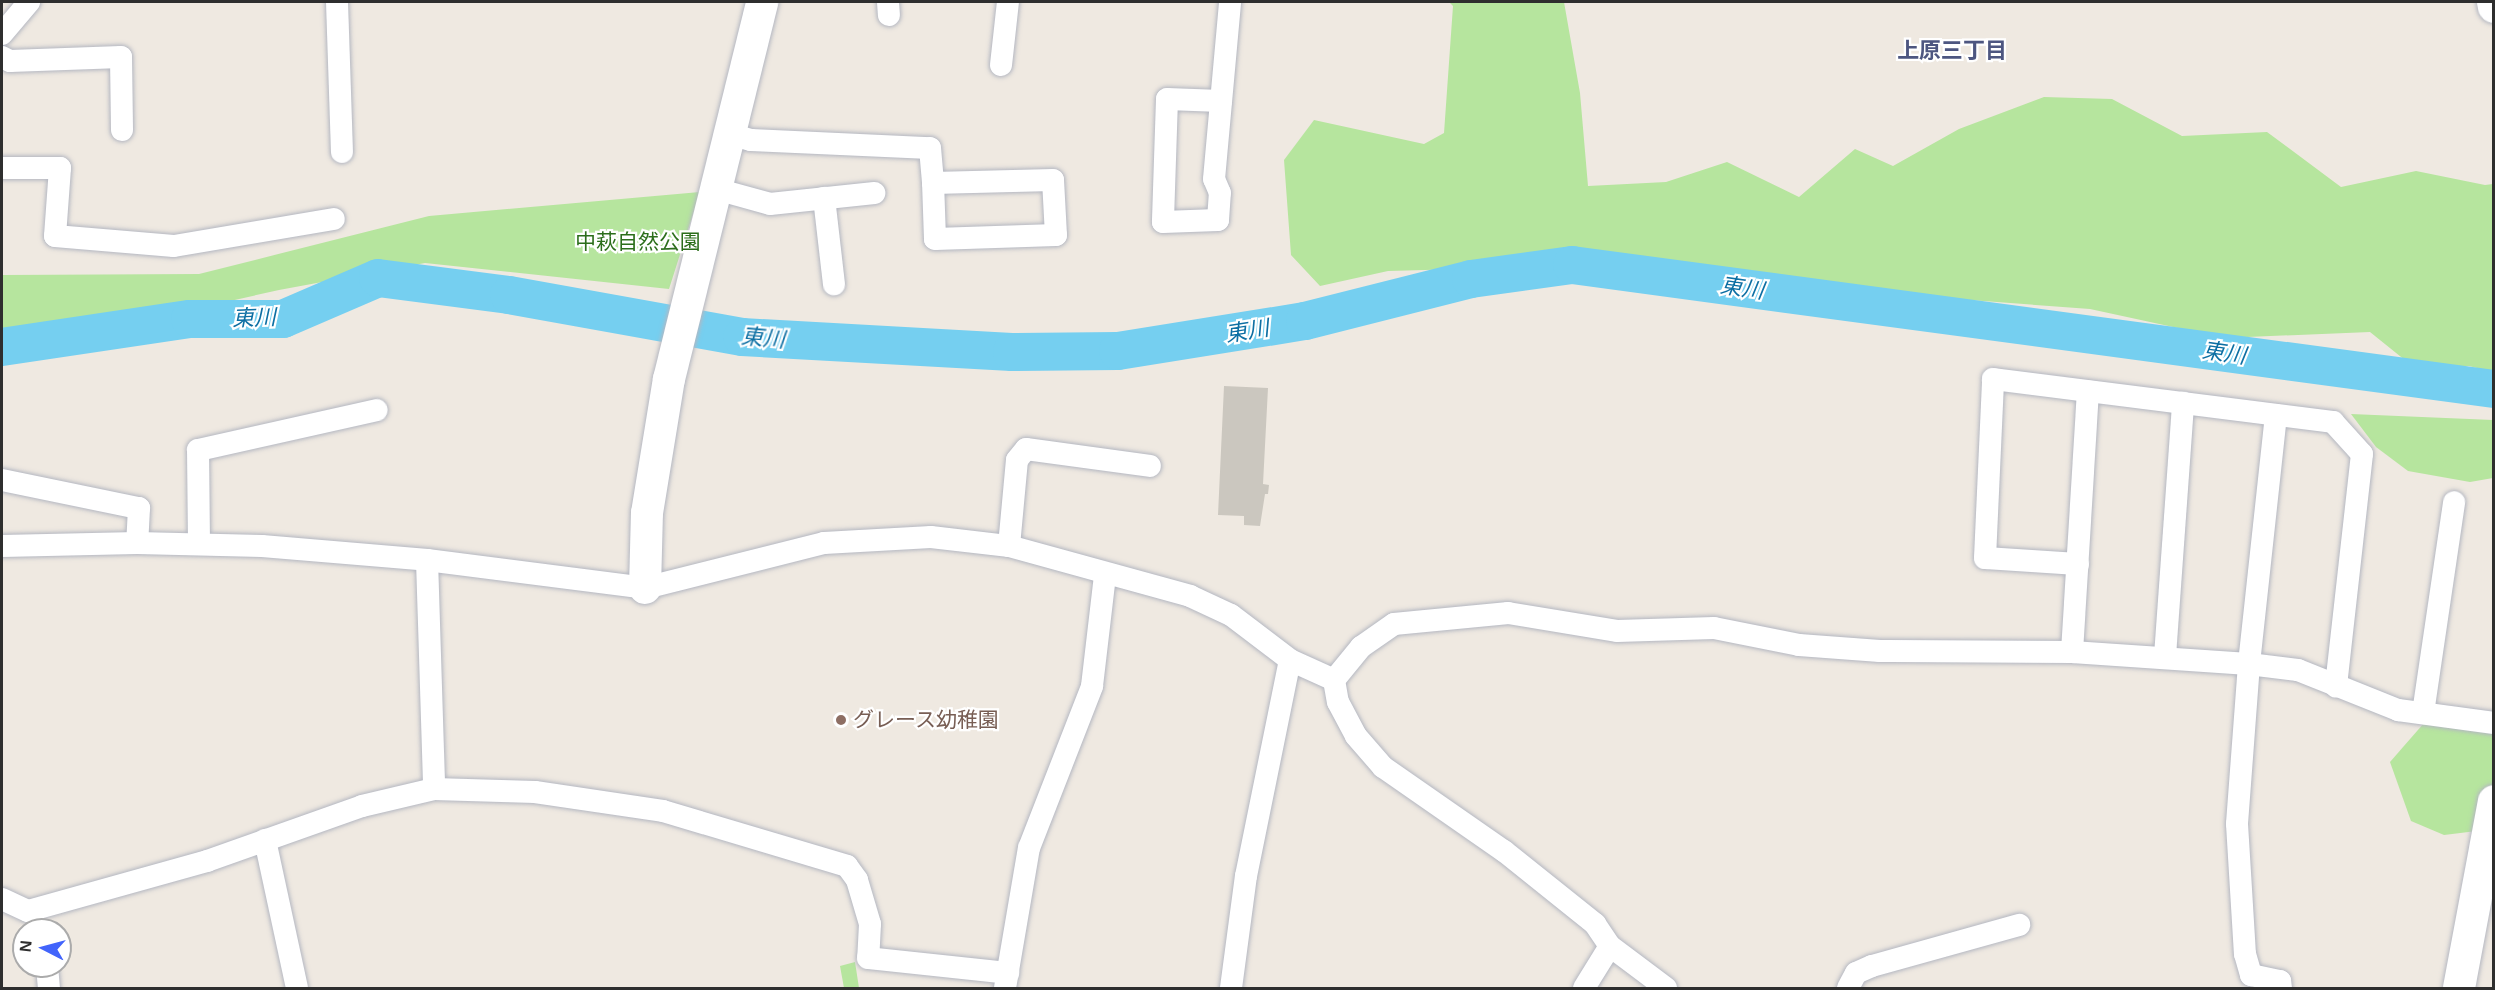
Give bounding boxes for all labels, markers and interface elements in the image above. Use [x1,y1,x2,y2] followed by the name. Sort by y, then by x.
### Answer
[1897,38,2007,64] district label: 上原三丁目
[575,229,701,255] park label: 中萩自然公園
[1718,272,1766,304] water label: 東川
[232,304,276,332] water label: 東川
[1223,315,1271,347] water label: 東川
[740,323,786,353] water label: 東川
[2200,337,2248,369] water label: 東川
[853,707,1000,733] place label: グレース幼稚園
[834,713,848,727] marker: グレース幼稚園
[12,918,72,978] north arrow
[17,940,35,953] text: N

